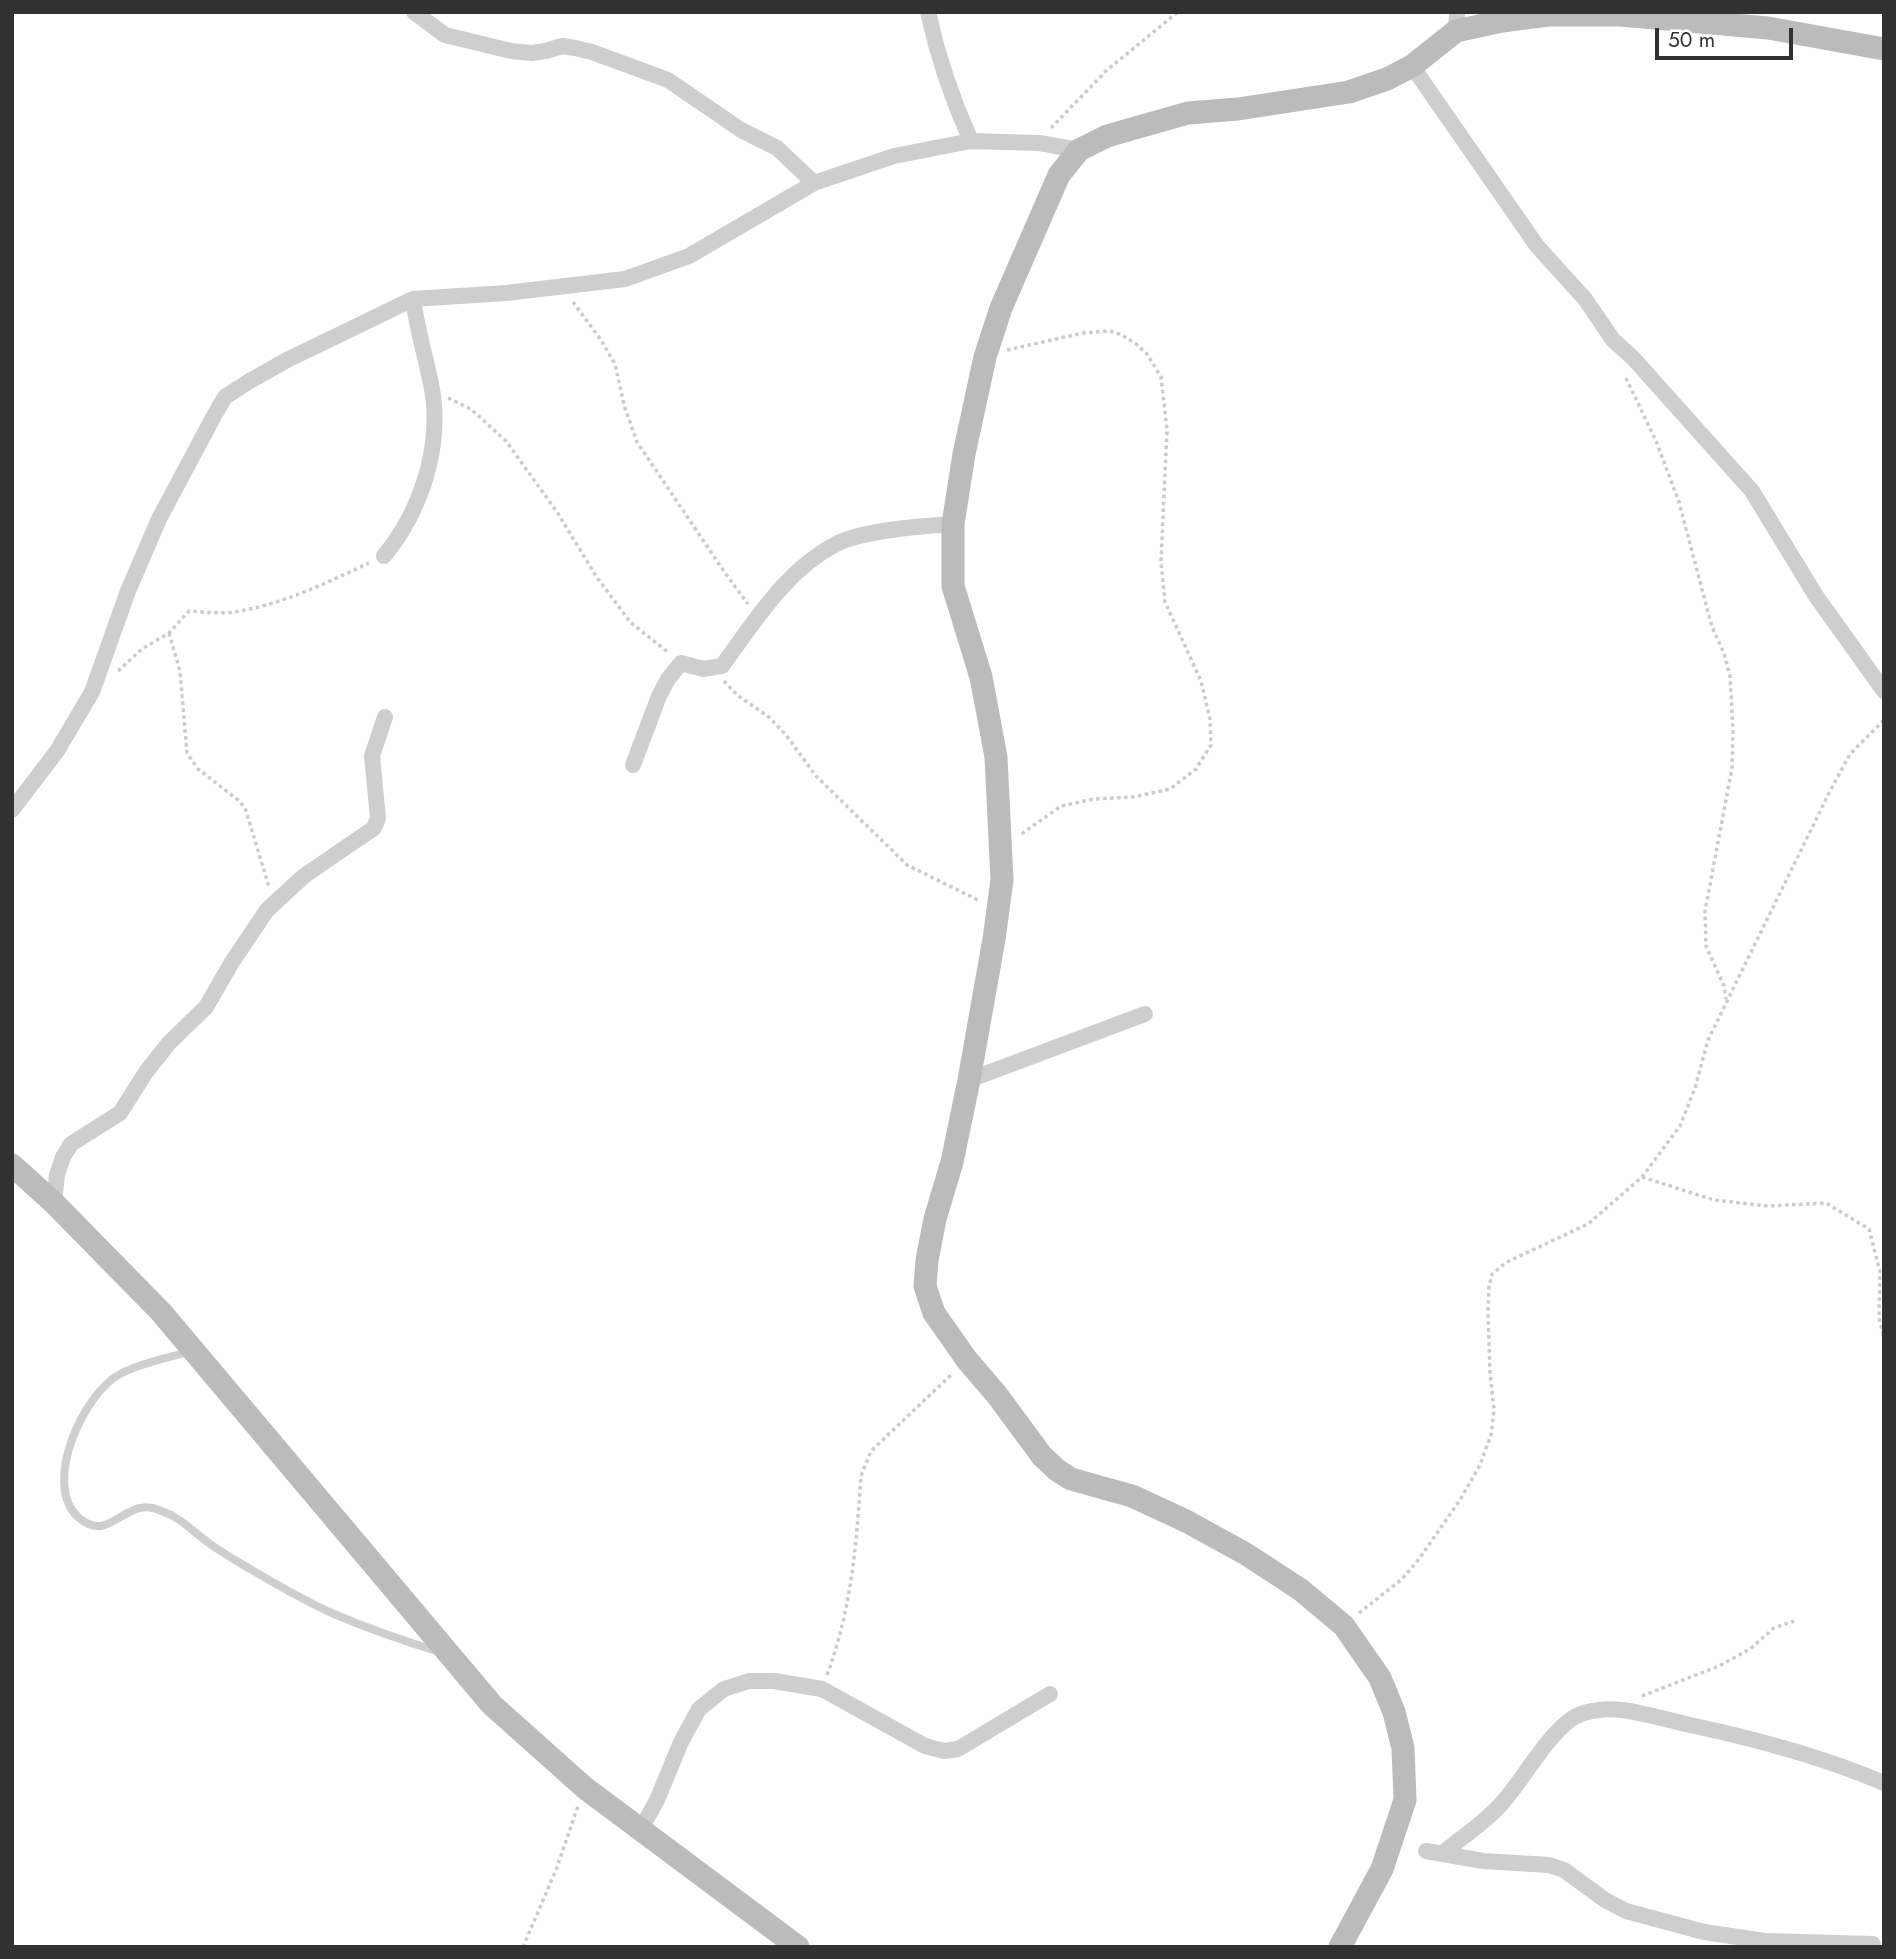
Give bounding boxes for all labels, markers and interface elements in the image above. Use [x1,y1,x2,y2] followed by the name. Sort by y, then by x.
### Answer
[1658,14,1796,58] scale bar
[1668,25,1715,55] text: 50 m

